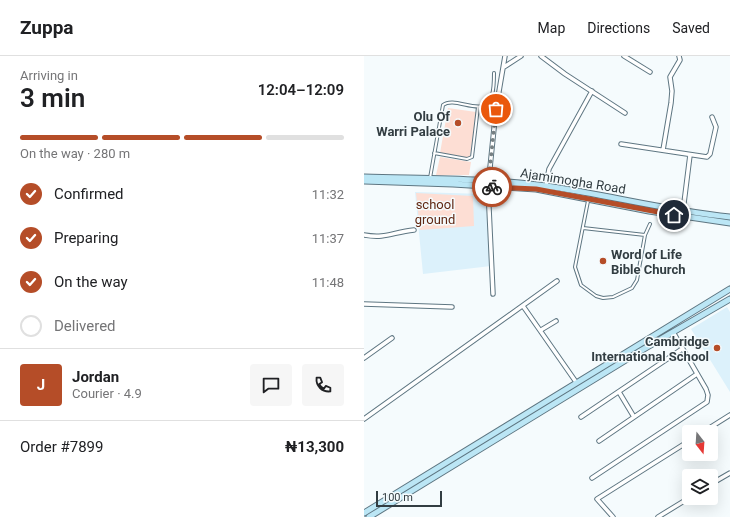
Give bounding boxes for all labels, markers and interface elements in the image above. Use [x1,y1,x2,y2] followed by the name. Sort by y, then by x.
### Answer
[20,16,74,39] text: Zuppa
[538,20,565,36] text: Map
[587,20,650,36] text: Directions
[672,20,710,36] text: Saved
[20,68,78,83] text: Arriving in
[258,81,344,99] text: 12:04–12:09
[20,83,85,113] text: 3 min
[479,92,513,126] pin
[485,98,507,120] icon: bag
[376,109,450,139] place label: Olu Of Warri Palace
[453,118,463,128] marker: Olu Of Warri Palace
[20,146,130,161] text: On the way · 280 m
[519,165,627,197] street label: Ajamimogha Road
[472,167,512,207] courier
[481,176,503,198] icon: bike
[20,183,42,205] icon: check
[54,185,124,203] text: Confirmed
[312,187,344,202] text: 11:32
[415,197,455,227] park label: school ground
[657,198,691,232] pin
[663,204,685,226] icon: home
[20,227,42,249] icon: check
[54,229,118,247] text: Preparing
[312,231,344,246] text: 11:37
[611,247,686,277] place label: Word of Life Bible Church
[598,256,608,266] marker: Word of Life Bible Church
[20,271,42,293] icon: check
[54,273,128,291] text: On the way
[312,275,344,290] text: 11:48
[54,317,116,335] text: Delivered
[591,334,709,364] place label: Cambridge International School
[712,343,722,353] marker: Cambridge International School
[250,364,292,406] button: chat
[302,364,344,406] button: phone
[72,368,119,386] text: Jordan
[37,376,45,394] text: J
[72,386,142,401] text: Courier · 4.9
[682,425,718,461] north arrow
[682,425,718,505] map controls
[20,438,103,456] text: Order #7899
[285,438,344,456] text: ₦13,300
[682,469,718,505] button: layers
[376,489,442,508] scale bar
[382,491,413,504] text: 100 m

